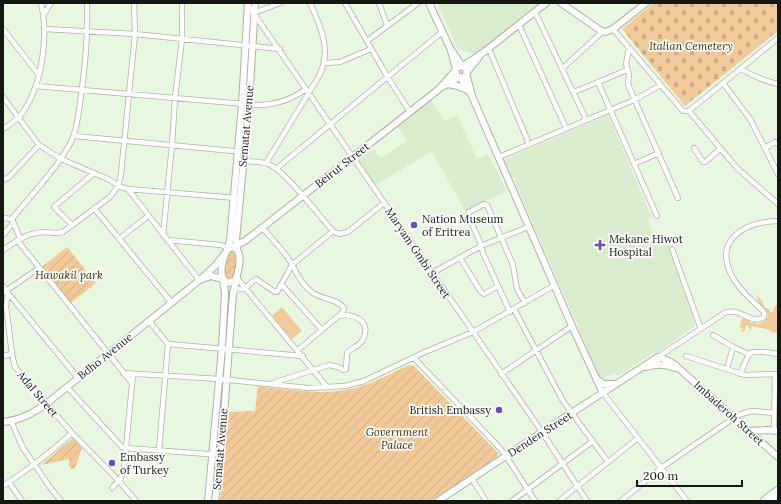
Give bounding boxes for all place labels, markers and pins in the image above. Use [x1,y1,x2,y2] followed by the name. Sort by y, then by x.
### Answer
[422,212,504,239] place label: Nation Museum of Eritrea
[409,220,419,230] marker: Nation Museum of Eritrea
[609,232,684,259] place label: Mekane Hiwot Hospital
[594,239,606,251] marker: Mekane Hiwot Hospital
[410,403,491,417] place label: British Embassy
[494,405,504,415] marker: British Embassy
[120,450,169,477] place label: Embassy of Turkey
[107,458,117,468] marker: Embassy of Turkey

